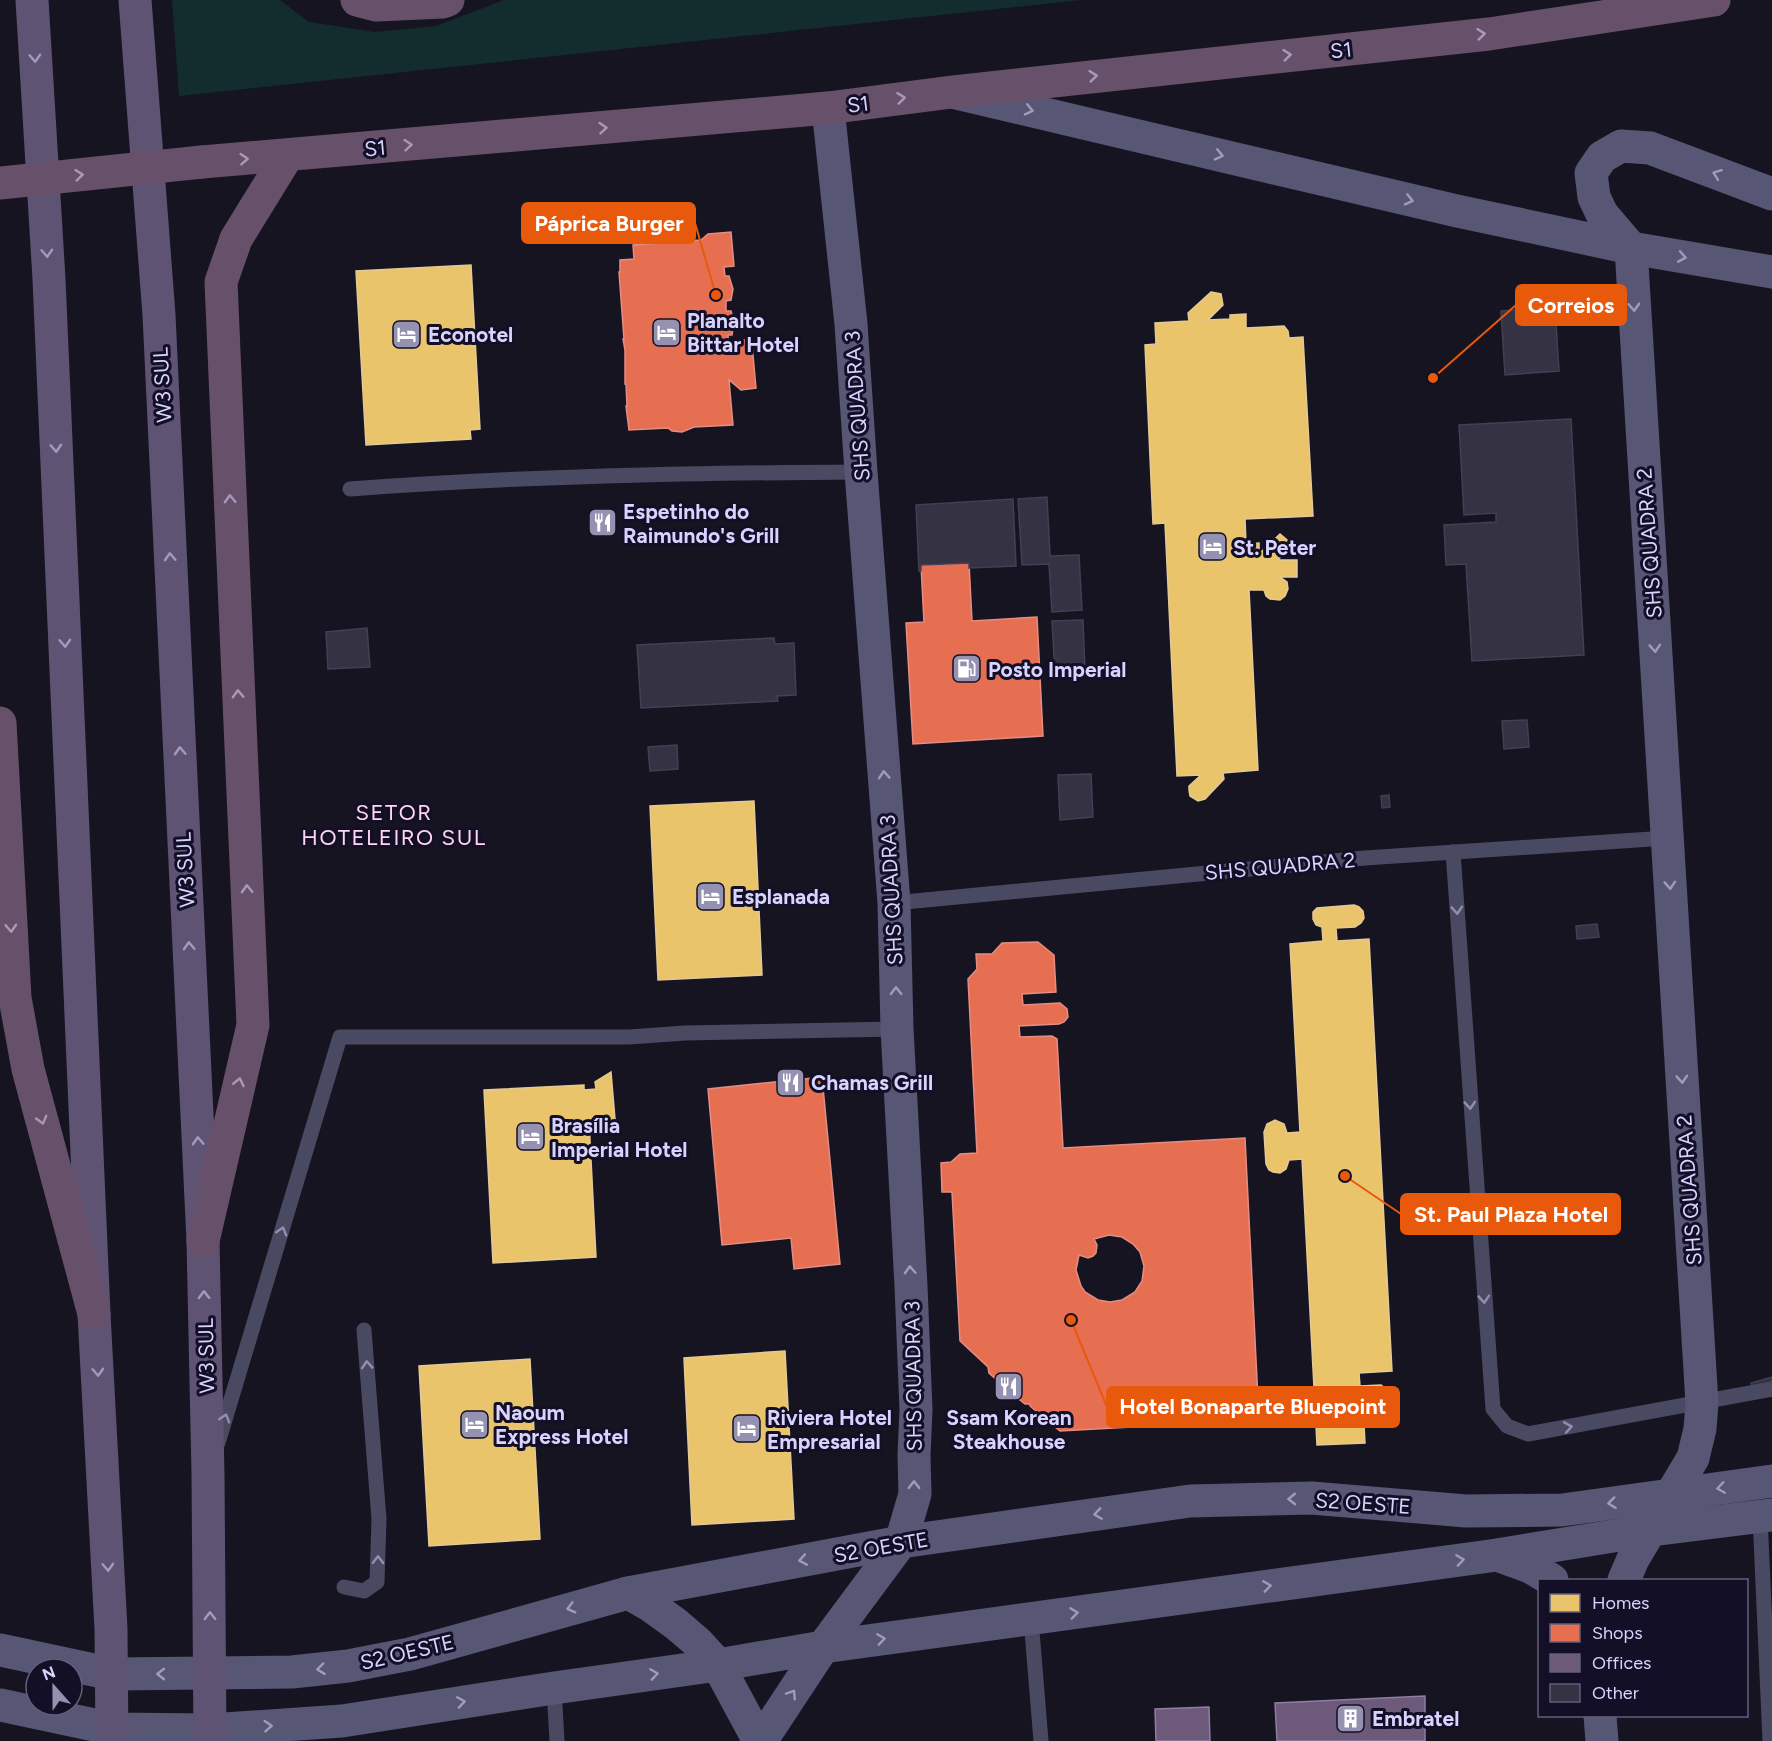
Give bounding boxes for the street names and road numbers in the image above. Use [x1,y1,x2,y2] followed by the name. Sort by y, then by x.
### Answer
[1329,36,1353,64] street label: S1
[846,90,870,118] street label: S1
[363,135,387,161] street label: S1
[839,330,875,482] street label: SHS QUADRA 3
[148,347,176,423] street label: W3 SUL
[1631,467,1667,619] street label: SHS QUADRA 2
[875,814,907,966] street label: SHS QUADRA 3
[171,832,199,908] street label: W3 SUL
[1204,847,1356,885] street label: SHS QUADRA 2
[1671,1114,1707,1266] street label: SHS QUADRA 2
[899,1300,927,1452] street label: SHS QUADRA 3
[193,1318,219,1394] street label: W3 SUL
[1315,1487,1411,1519] street label: S2 OESTE
[832,1526,930,1568] street label: S2 OESTE
[358,1629,456,1675] street label: S2 OESTE

